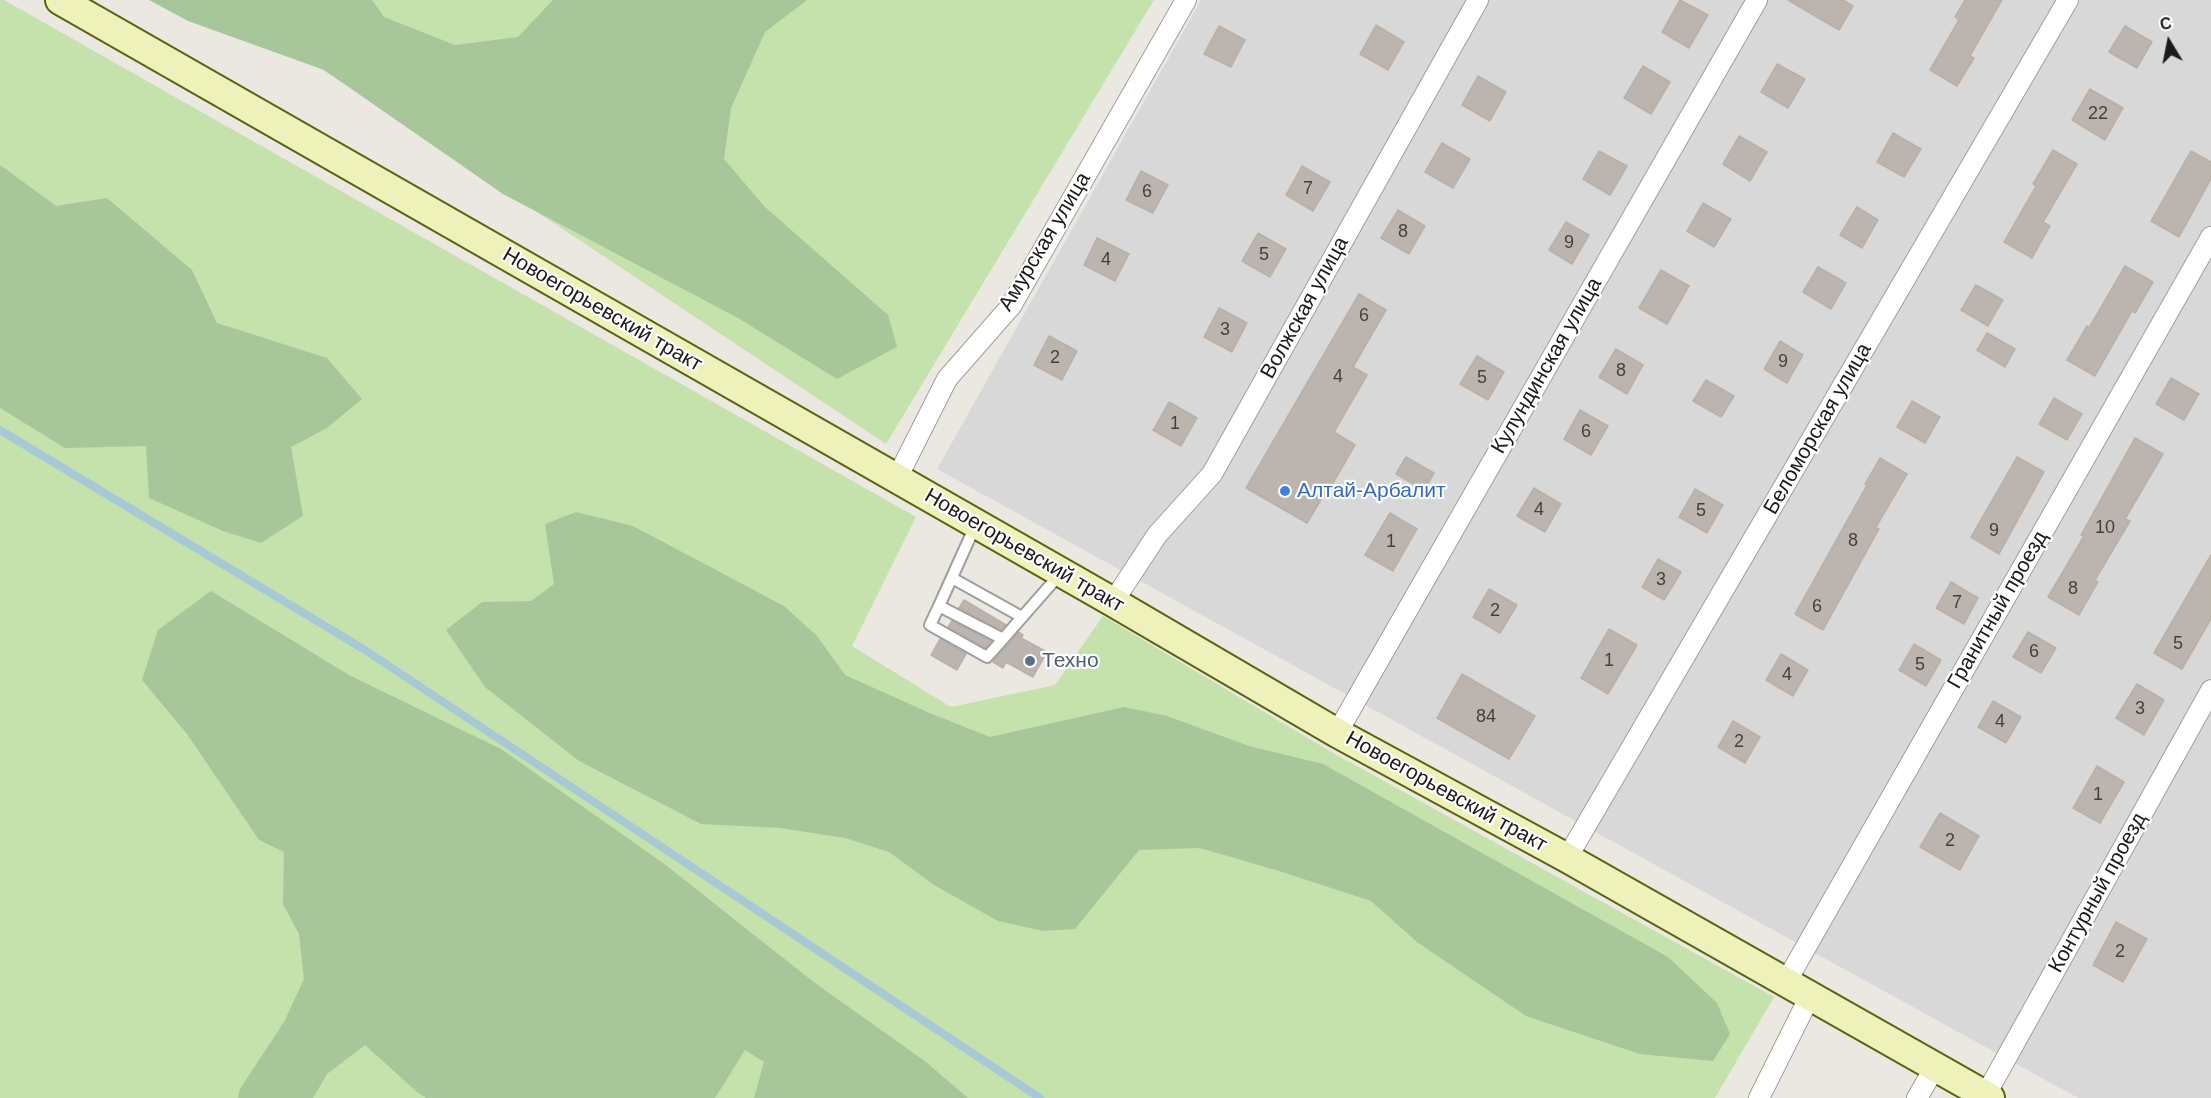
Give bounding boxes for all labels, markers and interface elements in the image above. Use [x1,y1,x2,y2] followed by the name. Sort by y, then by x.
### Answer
[2139,12,2199,72] north arrow
[2159,14,2173,33] text: С
[2088,103,2108,125] house number: 22
[994,168,1096,316] street label: Амурская улица
[1303,178,1313,200] house number: 7
[1142,181,1152,203] house number: 6
[1398,221,1408,243] house number: 8
[1564,232,1574,254] house number: 9
[1256,233,1354,383] street label: Волжская улица
[498,243,706,377] street label: Новоегорьевский тракт
[1259,244,1269,266] house number: 5
[1101,249,1111,271] house number: 4
[1486,274,1608,458] street label: Кулундинская улица
[1359,305,1369,327] house number: 6
[1220,319,1230,341] house number: 3
[1759,339,1877,519] street label: Беломорская улица
[1050,347,1060,369] house number: 2
[1778,351,1788,373] house number: 9
[1616,360,1626,382] house number: 8
[1333,366,1343,388] house number: 4
[1477,367,1487,389] house number: 5
[1170,413,1180,435] house number: 1
[1581,421,1591,443] house number: 6
[1297,478,1446,504] place label: Алтай-Арбалит
[920,484,1128,618] street label: Новоегорьевский тракт
[1278,484,1292,498] marker: Алтай-Арбалит
[1534,499,1544,521] house number: 4
[1696,500,1706,522] house number: 5
[2095,517,2115,539] house number: 10
[1989,520,1999,542] house number: 9
[1943,527,2053,693] street label: Гранитный проезд
[1848,530,1858,552] house number: 8
[1386,531,1396,553] house number: 1
[1656,569,1666,591] house number: 3
[2068,578,2078,600] house number: 8
[1952,592,1962,614] house number: 7
[1812,596,1822,618] house number: 6
[1490,600,1500,622] house number: 2
[2173,633,2183,655] house number: 5
[2029,641,2039,663] house number: 6
[1042,648,1099,674] place label: Техно
[1604,650,1614,672] house number: 1
[1023,654,1037,668] marker: Техно
[1915,654,1925,676] house number: 5
[1782,664,1792,686] house number: 4
[2135,698,2145,720] house number: 3
[1476,706,1496,728] house number: 84
[1995,711,2005,733] house number: 4
[1341,726,1551,858] street label: Новоегорьевский тракт
[1734,731,1744,753] house number: 2
[2093,784,2103,806] house number: 1
[2044,809,2152,977] street label: Контурный проезд
[1945,830,1955,852] house number: 2
[2115,941,2125,963] house number: 2

